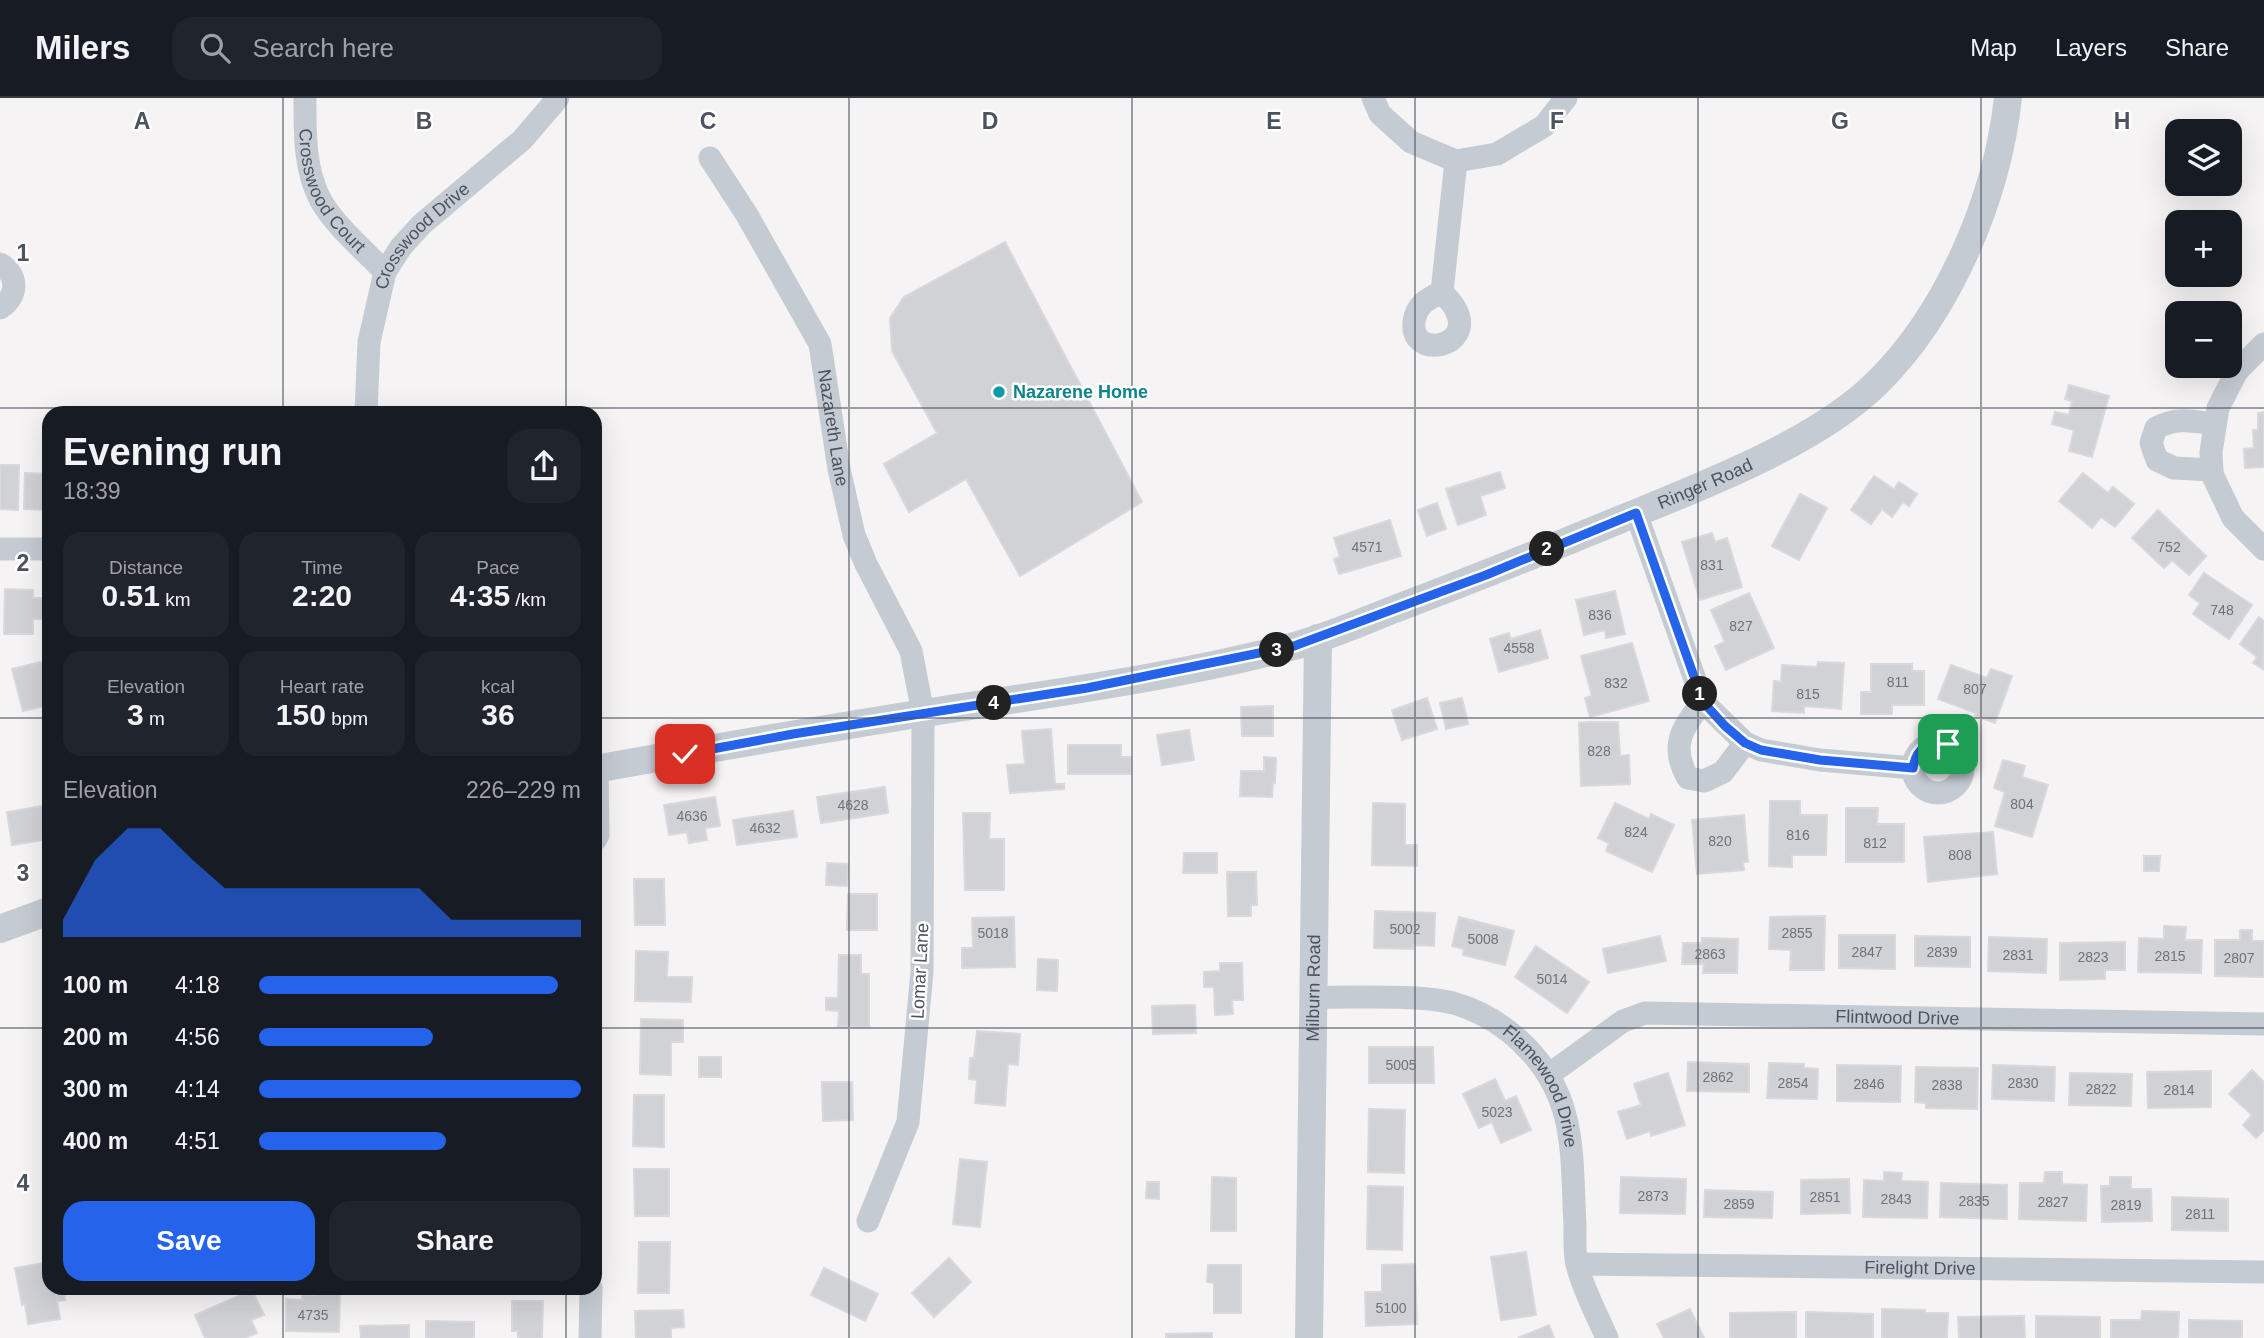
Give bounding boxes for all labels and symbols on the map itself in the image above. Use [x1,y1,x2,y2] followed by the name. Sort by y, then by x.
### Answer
[134,108,150,134] text: A
[416,108,432,134] text: B
[700,108,716,134] text: C
[982,108,998,134] text: D
[1266,108,1282,134] text: E
[1550,108,1564,134] text: F
[1831,108,1849,134] text: G
[2114,108,2130,134] text: H
[295,128,370,257] street label: Crosswood Court
[371,178,473,291] street label: Crosswood Drive
[17,240,30,266] text: 1
[814,368,853,488] street label: Nazareth Lane
[1013,382,1148,402] place label: Nazarene Home
[991,384,1007,400] marker: Nazarene Home
[1655,455,1756,513] street label: Ringer Road
[1530,532,1564,566] pin: 2
[1351,539,1383,555] house number: 4571
[2157,539,2181,555] house number: 752
[17,550,29,576] text: 2
[1700,557,1724,573] house number: 831
[2210,602,2234,618] house number: 748
[1588,607,1612,623] house number: 836
[1729,618,1753,634] house number: 827
[1260,632,1294,668] pin: 3
[1503,640,1535,656] house number: 4558
[1887,674,1909,690] house number: 811
[1604,675,1628,691] house number: 832
[1682,676,1718,712] pin: 1
[1963,681,1987,697] house number: 807
[976,686,1012,720] pin: 4
[1796,686,1820,702] house number: 815
[1918,714,1978,774] pin
[655,724,715,784] pin
[1587,743,1611,759] house number: 828
[2010,796,2034,812] house number: 804
[837,797,869,813] house number: 4628
[676,808,708,824] house number: 4636
[749,820,781,836] house number: 4632
[1624,824,1648,840] house number: 824
[1786,827,1810,843] house number: 816
[1708,833,1732,849] house number: 820
[1863,835,1887,851] house number: 812
[1948,847,1972,863] house number: 808
[17,860,29,886] text: 3
[1389,921,1421,937] house number: 5002
[907,923,933,1019] street label: Lomar Lane
[977,925,1009,941] house number: 5018
[1781,925,1813,941] house number: 2855
[1467,931,1499,947] house number: 5008
[1303,934,1324,1042] street label: Milburn Road
[1851,944,1883,960] house number: 2847
[1926,944,1958,960] house number: 2839
[1694,946,1726,962] house number: 2863
[2002,947,2034,963] house number: 2831
[2154,948,2186,964] house number: 2815
[2077,949,2109,965] house number: 2823
[2223,950,2255,966] house number: 2807
[1536,971,1568,987] house number: 5014
[1835,1006,1960,1029] street label: Flintwood Drive
[1499,1021,1581,1149] street label: Flamewood Drive
[1385,1057,1417,1073] house number: 5005
[1702,1069,1734,1085] house number: 2862
[1777,1075,1809,1091] house number: 2854
[2007,1075,2039,1091] house number: 2830
[1853,1076,1885,1092] house number: 2846
[1931,1077,1963,1093] house number: 2838
[2085,1081,2117,1097] house number: 2822
[2163,1082,2195,1098] house number: 2814
[1481,1104,1513,1120] house number: 5023
[17,1170,30,1196] text: 4
[1637,1188,1669,1204] house number: 2873
[1809,1189,1841,1205] house number: 2851
[1880,1191,1912,1207] house number: 2843
[1958,1193,1990,1209] house number: 2835
[2037,1194,2069,1210] house number: 2827
[1723,1196,1755,1212] house number: 2859
[2110,1197,2142,1213] house number: 2819
[2185,1206,2215,1222] house number: 2811
[1864,1257,1976,1279] street label: Firelight Drive
[1375,1300,1407,1316] house number: 5100
[297,1307,329,1323] house number: 4735

